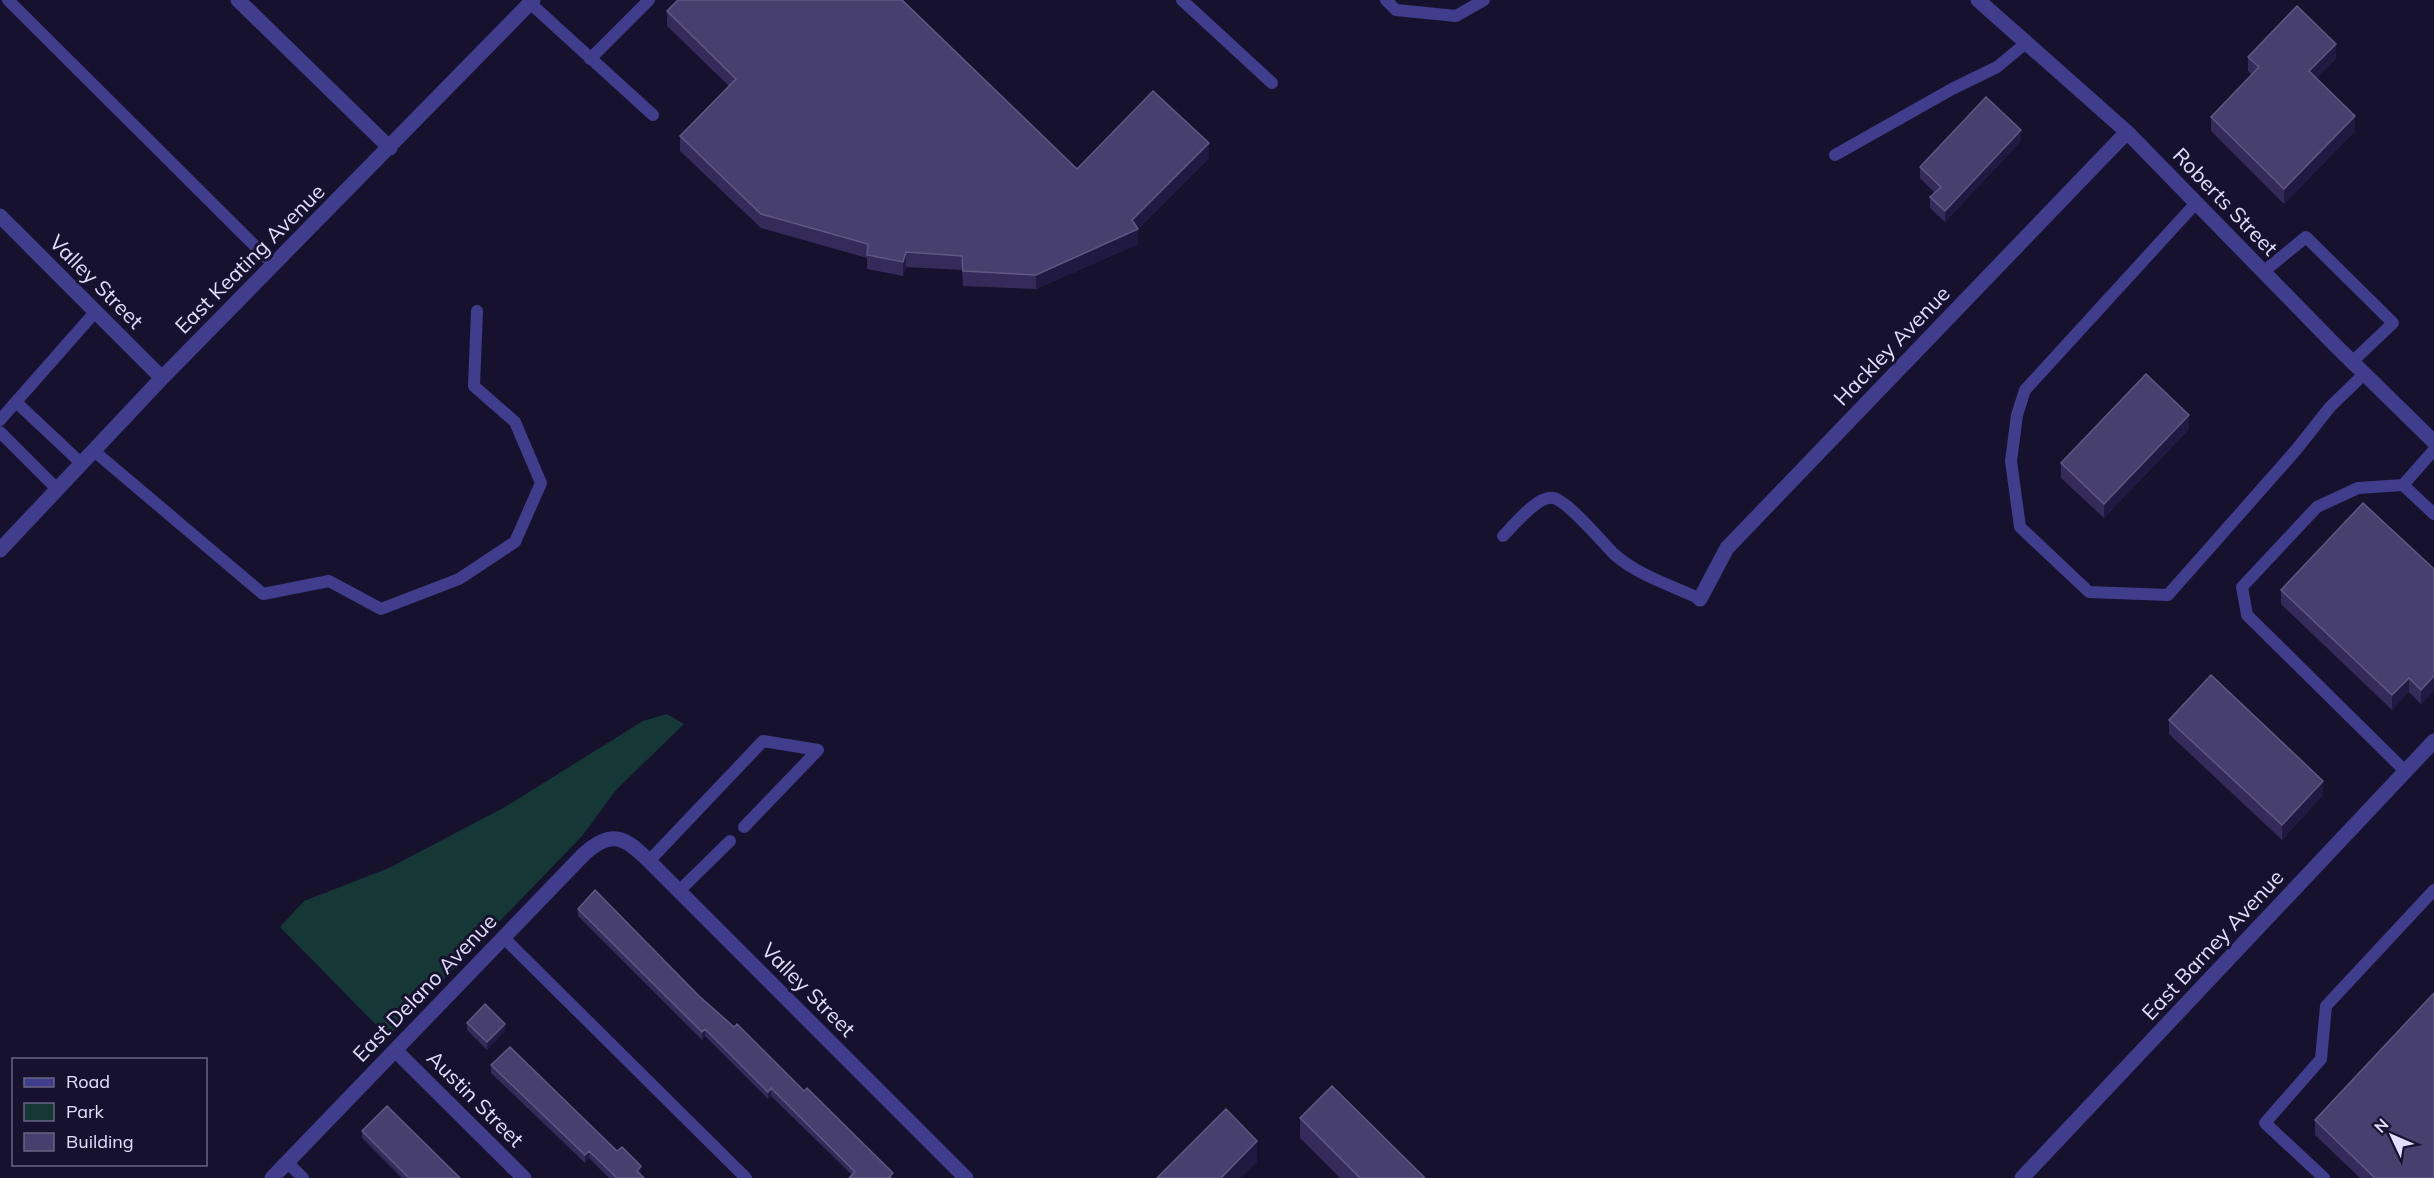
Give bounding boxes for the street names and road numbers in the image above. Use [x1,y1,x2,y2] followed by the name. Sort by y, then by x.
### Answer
[2168,142,2284,261] street label: Roberts Street
[169,178,330,339] street label: East Keating Avenue
[44,229,149,334] street label: Valley Street
[1828,280,1955,410] street label: Hackley Avenue
[2136,864,2289,1025] street label: East Barney Avenue
[347,908,502,1067] street label: East Delano Avenue
[756,937,861,1042] street label: Valley Street
[422,1045,529,1152] street label: Austin Street

